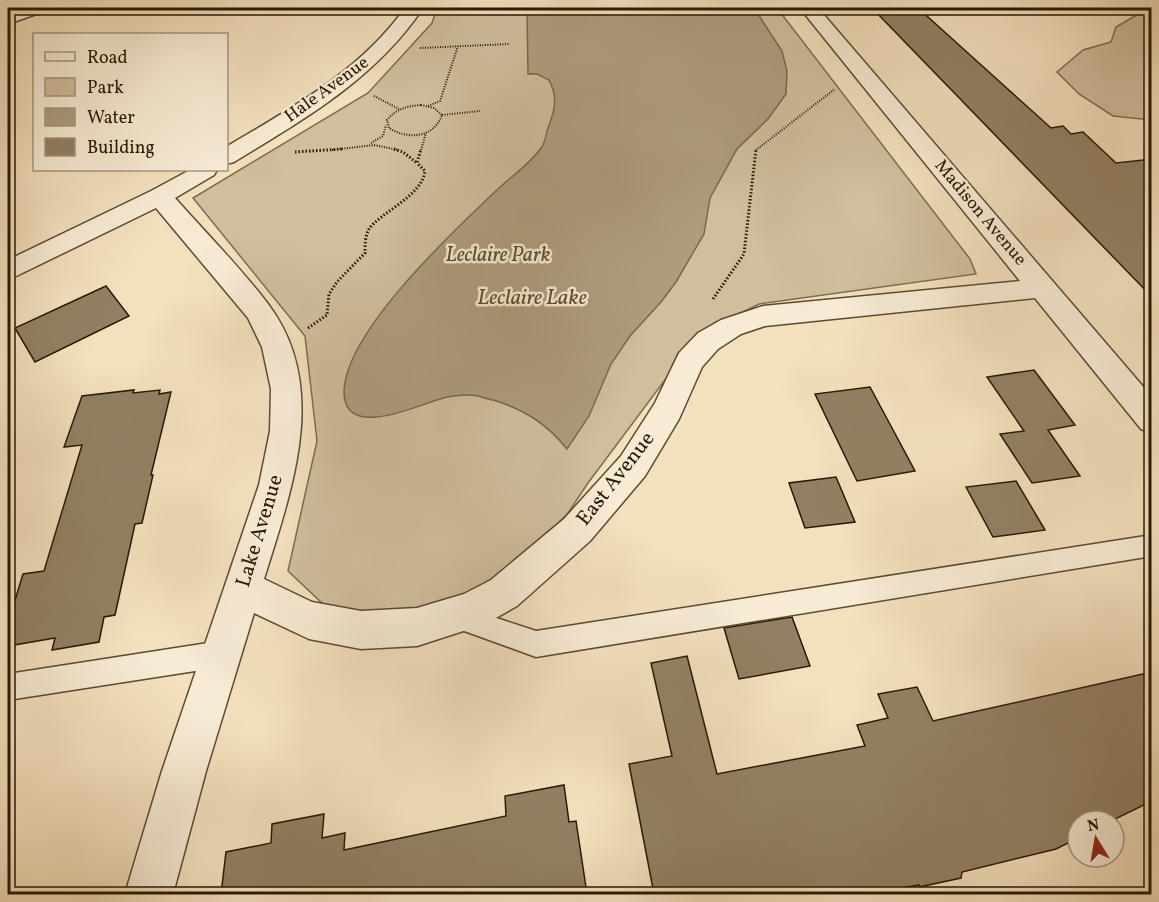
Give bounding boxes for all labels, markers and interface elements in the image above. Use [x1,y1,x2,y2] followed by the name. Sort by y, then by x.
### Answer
[33,33,228,171] legend
[87,46,128,71] text: Road
[280,51,374,129] street label: Hale Avenue
[87,76,124,101] text: Park
[87,106,135,131] text: Water
[87,136,155,161] text: Building
[928,154,1032,272] street label: Madison Avenue
[445,241,551,270] park label: Leclaire Park
[477,283,587,314] water label: Leclaire Lake
[570,426,662,532] street label: East Avenue
[229,471,291,591] street label: Lake Avenue
[1066,809,1126,869] north arrow
[1086,814,1102,838] text: N

